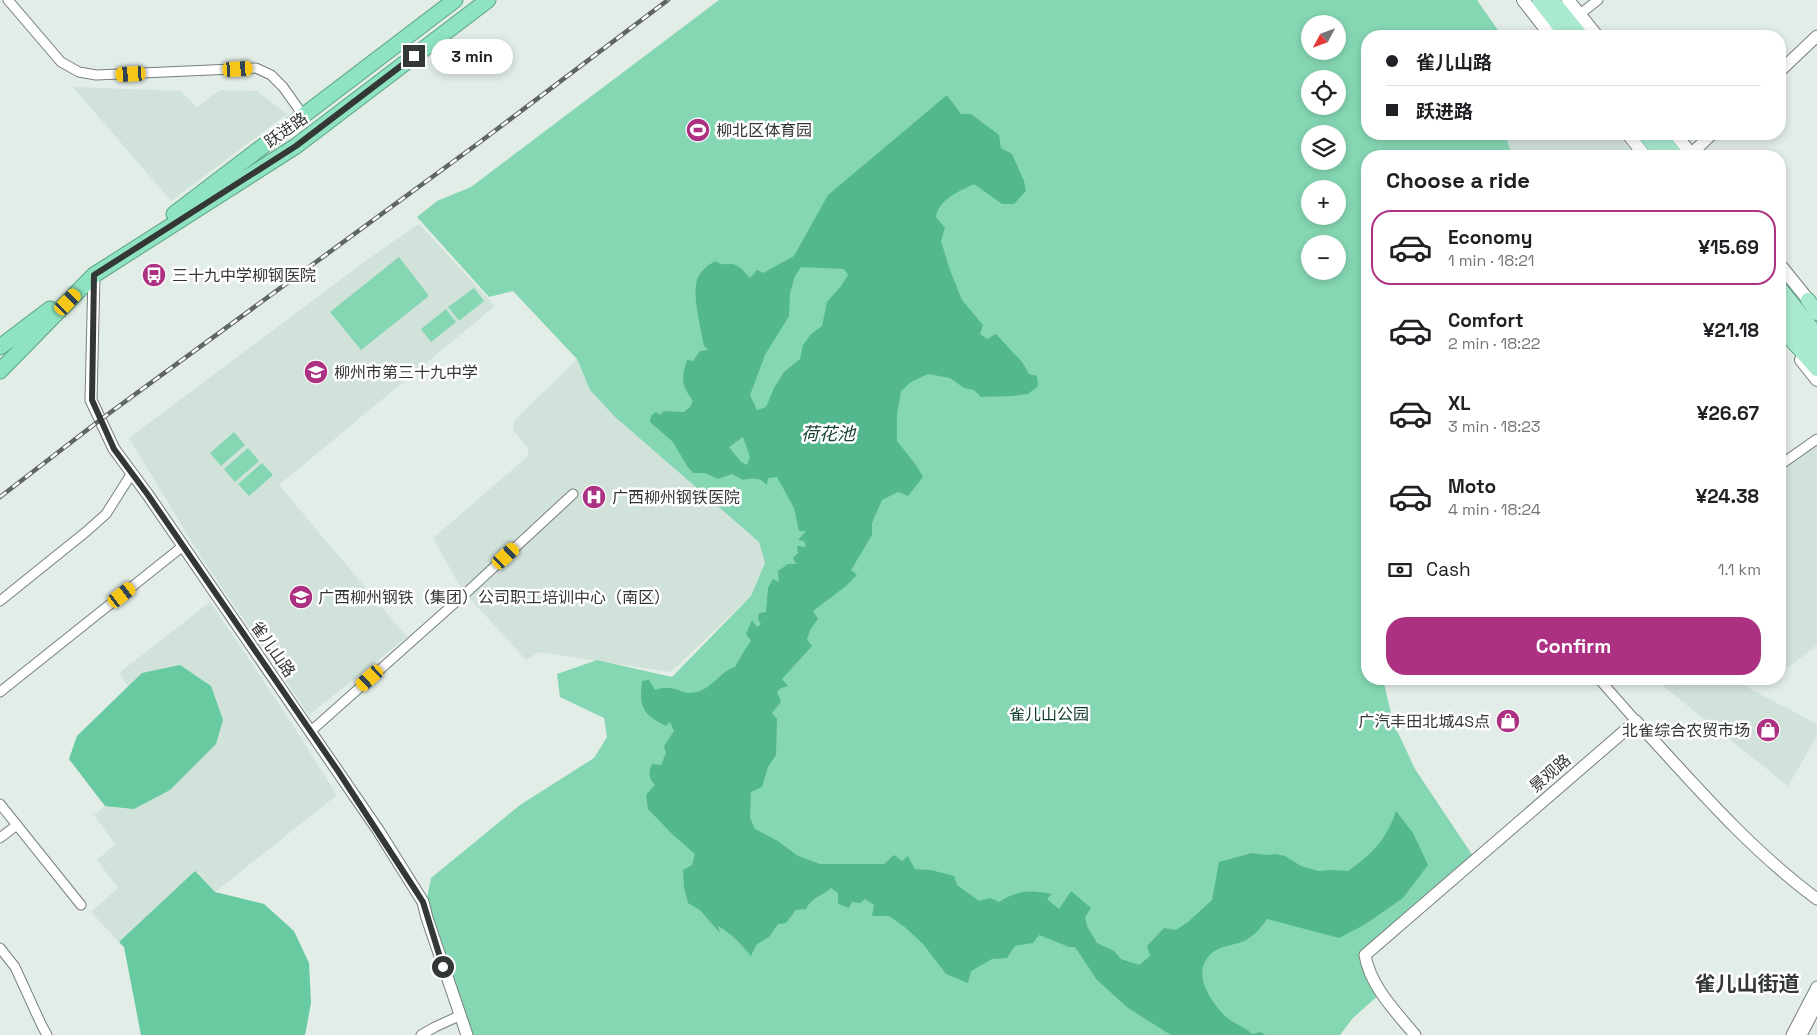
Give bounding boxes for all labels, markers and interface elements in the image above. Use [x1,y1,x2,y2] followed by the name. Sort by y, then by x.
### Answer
[1301,15,1346,60] north arrow
[1301,15,1346,280] map controls
[432,38,514,74] callout: 3 min
[403,45,425,67] route end
[451,46,493,67] text: 3 min
[1416,50,1492,75] text: 雀儿山路
[222,61,253,77] car
[115,66,146,82] car
[1301,70,1346,115] button: locate
[1416,99,1473,124] text: 跃进路
[260,108,312,152] street label: 跃进路
[685,117,711,143] sports icon: 柳北区体育园
[716,120,812,141] place label: 柳北区体育园
[1301,125,1346,170] button: layers
[1386,166,1530,194] text: Choose a ride
[1301,180,1346,225] button: +
[1388,225,1433,270] icon: car
[1448,225,1532,250] text: Economy
[1301,235,1346,280] button: −
[1698,235,1759,260] text: ¥15.69
[1448,250,1535,271] text: 1 min · 18:21
[141,262,167,288] bus stop icon: 三十九中学柳钢医院
[172,265,316,286] place label: 三十九中学柳钢医院
[52,286,83,318] car
[1388,308,1433,353] icon: car
[1448,308,1524,333] text: Comfort
[1703,318,1759,343] text: ¥21.18
[1448,333,1540,354] text: 2 min · 18:22
[303,359,329,385] school or university icon: 柳州市第三十九中学
[334,362,478,383] place label: 柳州市第三十九中学
[1388,391,1433,436] icon: car
[1448,391,1471,416] text: XL
[1697,401,1759,426] text: ¥26.67
[1448,416,1540,437] text: 3 min · 18:23
[801,422,857,445] water label: 荷花池
[1388,474,1433,519] icon: car
[1448,474,1496,499] text: Moto
[581,484,607,510] hospital icon: 广西柳州钢铁医院
[1696,484,1759,509] text: ¥24.38
[612,487,740,508] place label: 广西柳州钢铁医院
[1448,499,1541,520] text: 4 min · 18:24
[489,540,522,572] car
[1386,556,1414,584] icon: cash
[1426,557,1471,582] text: Cash
[1718,559,1761,580] text: 1.1 km
[105,580,138,610] car
[288,584,314,610] school or university icon: 广西柳州钢铁（集团）公司职工培训中心（南区）
[318,587,670,608] place label: 广西柳州钢铁（集团）公司职工培训中心（南区）
[246,617,300,681] street label: 雀儿山路
[1386,617,1761,675] button: Confirm
[353,662,386,694] car
[1009,704,1089,725] park label: 雀儿山公园
[1495,708,1521,734] shop icon: 广汽丰田北城4S点
[1358,711,1490,732] place label: 广汽丰田北城4S点
[1755,717,1781,743] shop icon: 北雀综合农贸市场
[1622,720,1750,741] place label: 北雀综合农贸市场
[1525,749,1575,797] street label: 景观路
[432,956,454,978] route start
[1695,970,1800,997] district label: 雀儿山街道

